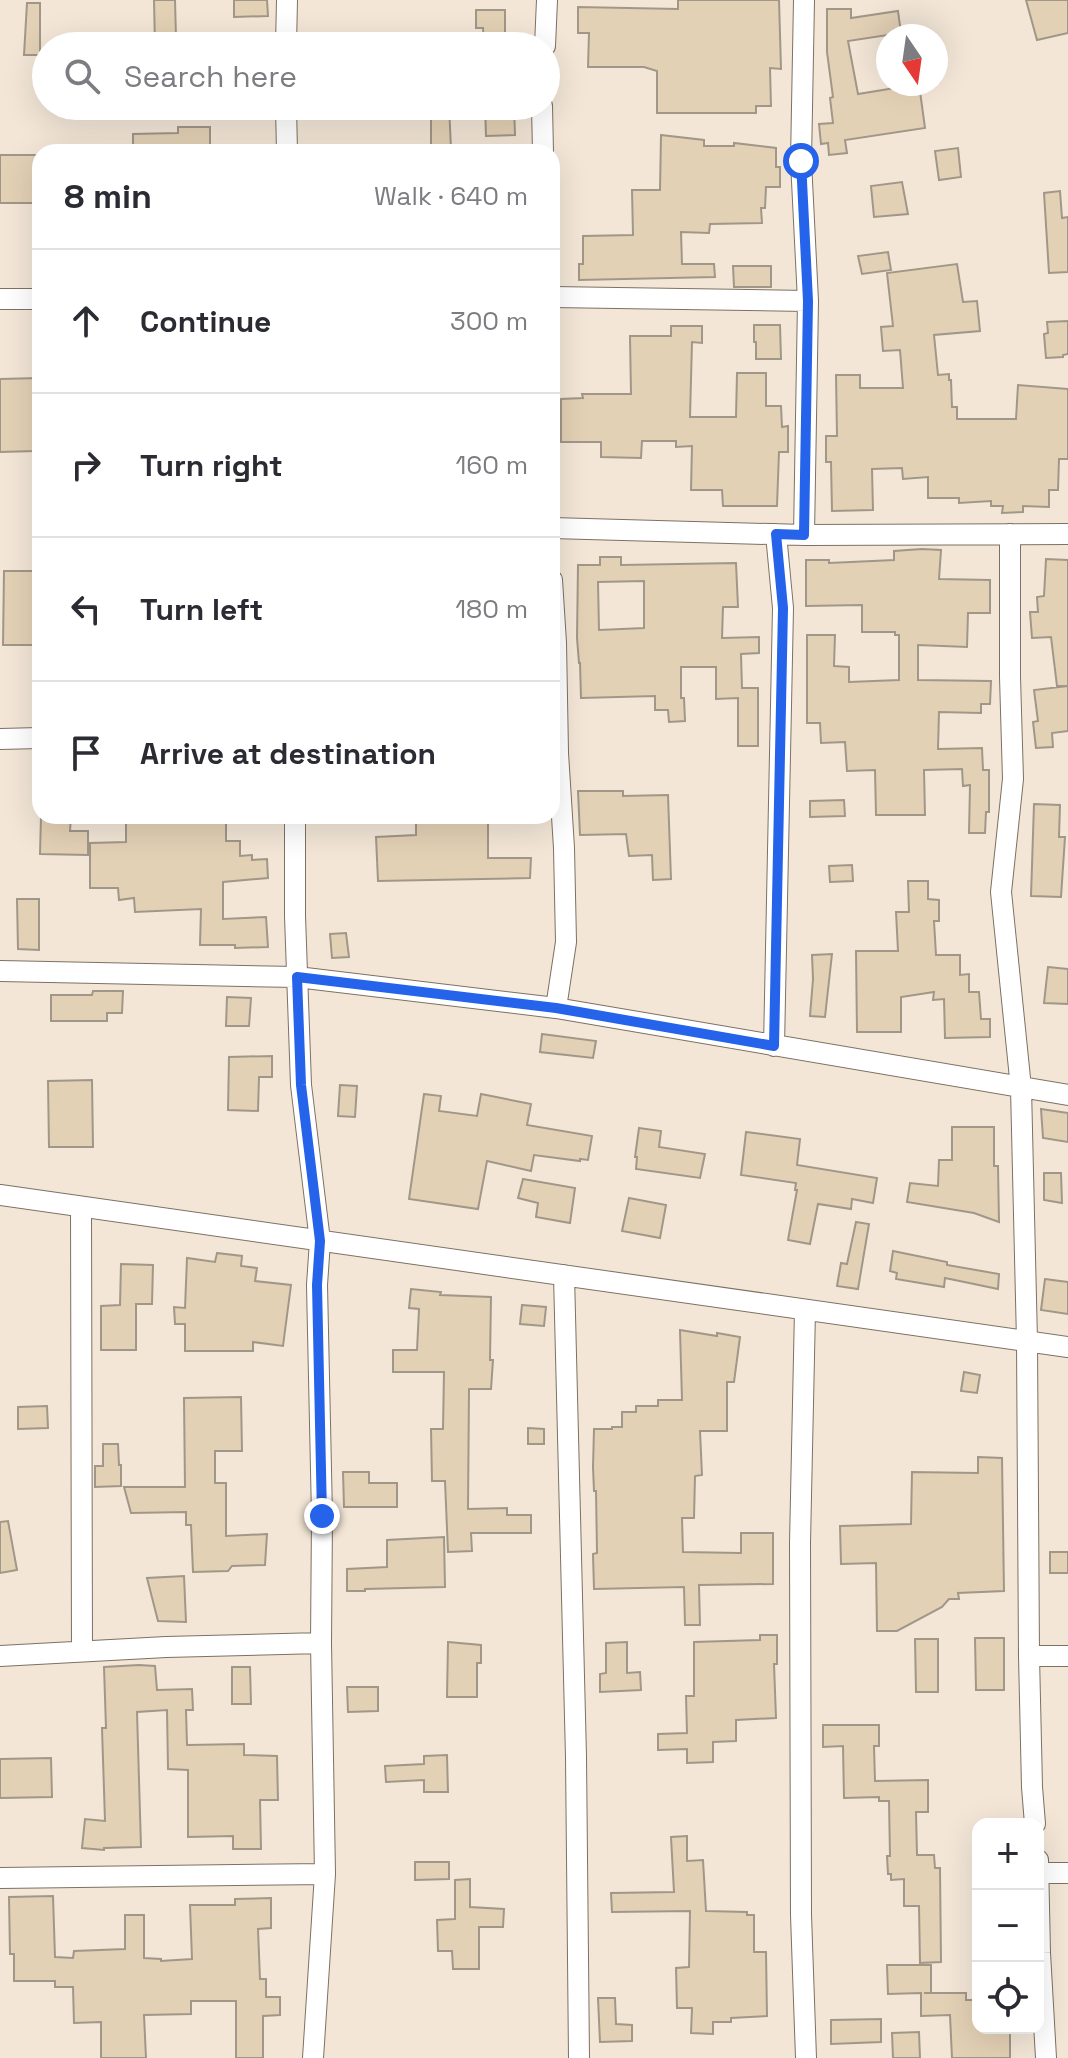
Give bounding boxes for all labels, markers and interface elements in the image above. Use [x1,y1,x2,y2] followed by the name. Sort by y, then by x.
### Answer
[876,24,948,96] north arrow
[32,32,560,120] search box
[60,54,104,98] icon: search
[124,57,297,96] text: Search here
[783,143,819,179] route start
[64,175,152,218] text: 8 min
[374,179,528,213] text: Walk · 640 m
[64,299,108,343] icon: ahead
[140,302,271,341] text: Continue
[450,304,528,338] text: 300 m
[64,443,108,487] icon: right
[140,446,283,485] text: Turn right
[456,448,528,482] text: 160 m
[64,587,108,631] icon: left
[140,590,263,629] text: Turn left
[455,592,528,626] text: 180 m
[64,731,108,775] icon: arrive
[140,734,436,773] text: Arrive at destination
[304,1498,340,1534] route end
[972,1818,1044,2034] map controls
[972,1818,1044,1890] button: +
[972,1890,1044,1962] button: −
[972,1962,1044,2034] button: locate

